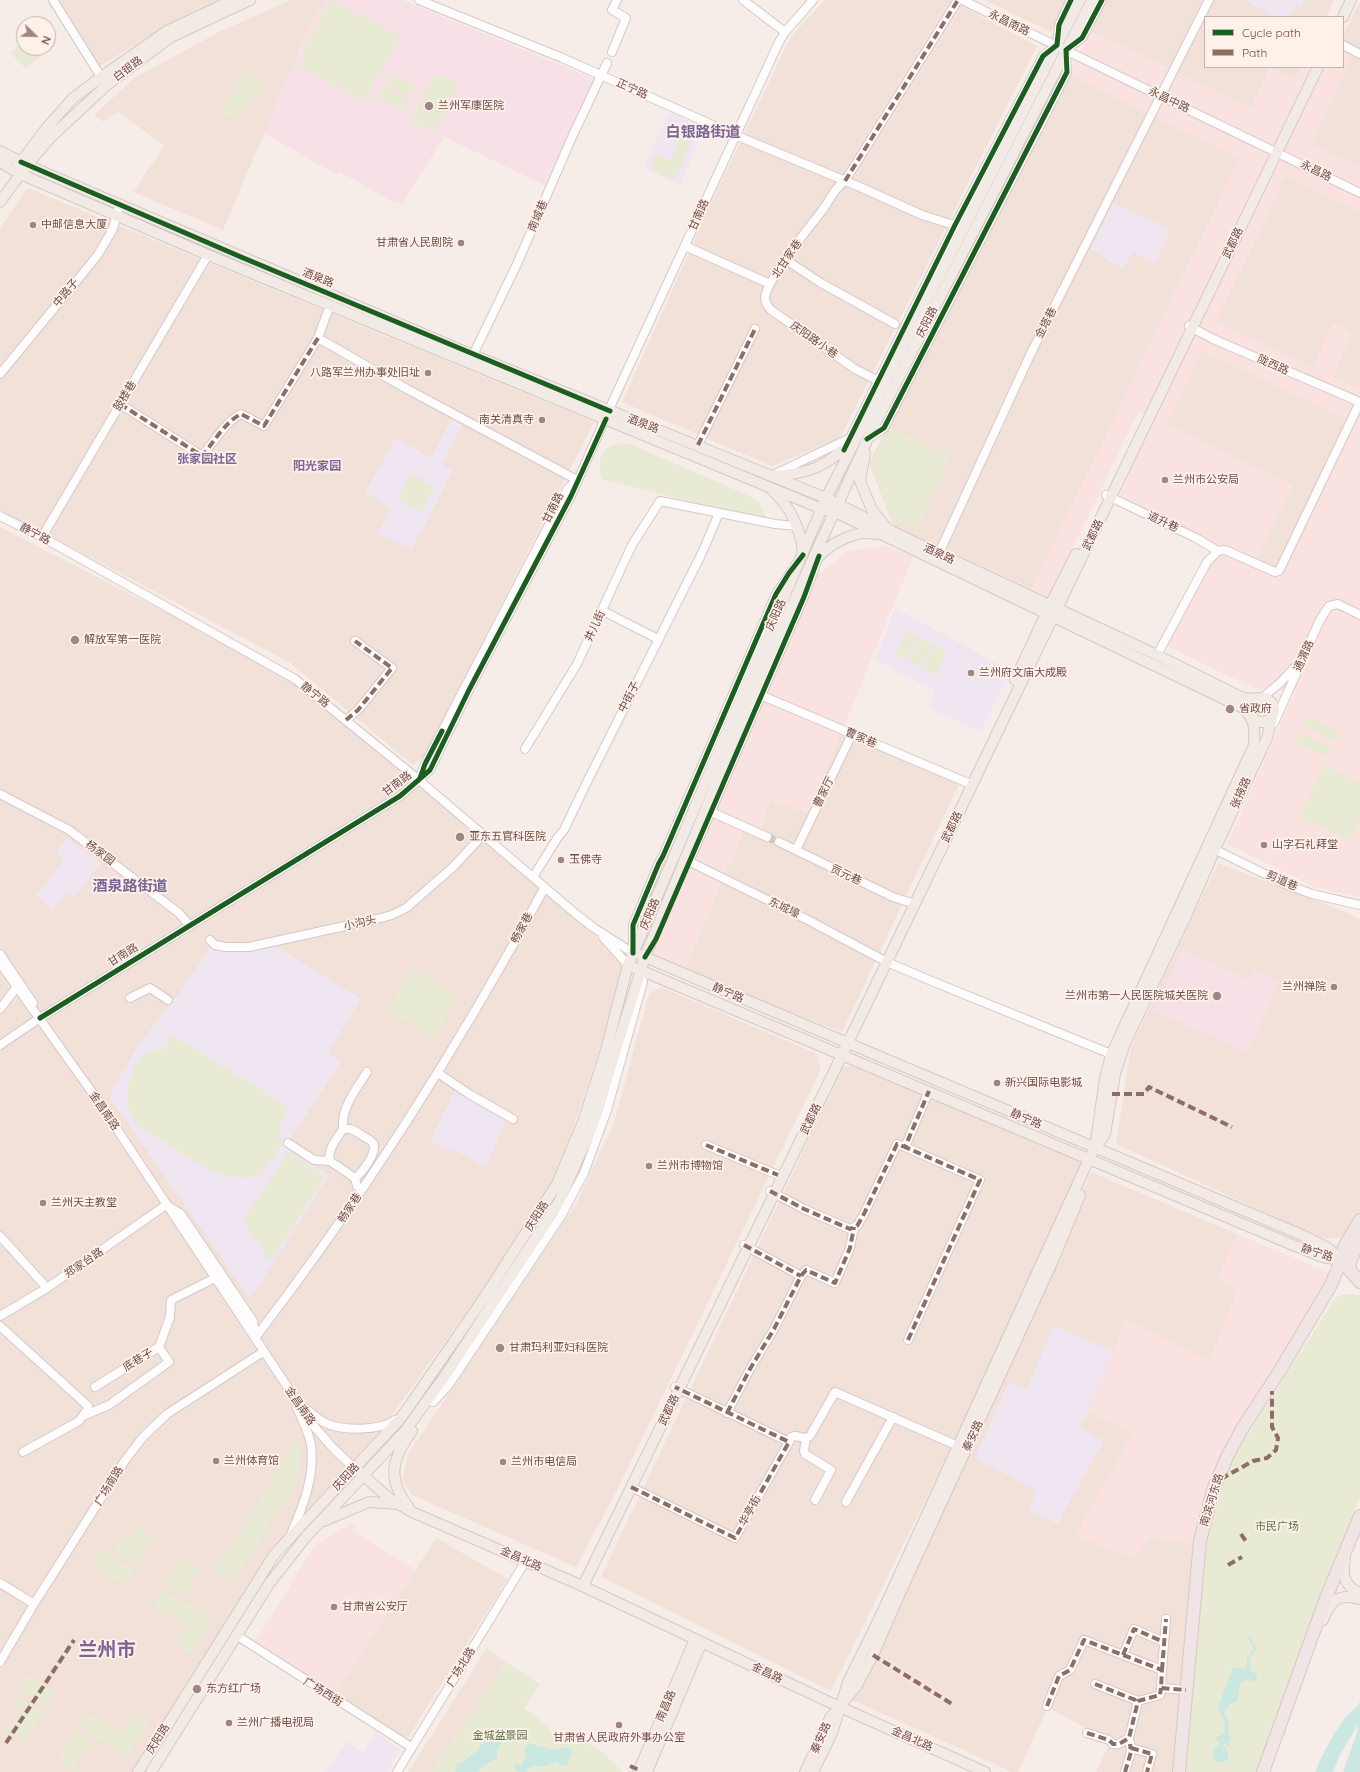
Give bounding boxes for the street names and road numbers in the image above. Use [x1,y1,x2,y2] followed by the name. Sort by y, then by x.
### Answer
[986,7,1032,39] street label: 永昌南路
[111,54,145,84] street label: 白银路
[614,76,650,102] street label: 正宁路
[1146,84,1192,116] street label: 永昌中路
[1298,158,1334,184] street label: 永昌路
[686,197,712,233] street label: 甘南路
[525,198,551,234] street label: 南城巷
[1220,225,1246,261] street label: 武都路
[769,237,805,281] street label: 北甘家巷
[300,266,336,290] street label: 酒泉路
[50,276,82,310] street label: 中路子
[914,304,940,340] street label: 庆阳路
[1033,305,1059,341] street label: 金塔巷
[788,319,840,361] street label: 庆阳路小巷
[1255,352,1291,378] street label: 陇西路
[111,378,139,414] street label: 鼓楼巷
[625,412,661,436] street label: 酒泉路
[540,490,566,526] street label: 甘南路
[1145,509,1181,535] street label: 道升巷
[1080,517,1106,553] street label: 武都路
[17,520,53,548] street label: 静宁路
[921,541,957,567] street label: 酒泉路
[763,597,789,633] street label: 庆阳路
[582,608,608,644] street label: 井儿街
[1291,638,1317,674] street label: 通渭路
[298,679,332,711] street label: 静宁路
[616,679,642,715] street label: 中街子
[843,725,879,751] street label: 曹家巷
[380,769,414,799] street label: 甘南路
[811,774,837,810] street label: 曹家厅
[1228,775,1254,811] street label: 张掖路
[939,809,965,845] street label: 武都路
[83,838,117,868] street label: 杨家园
[828,862,864,888] street label: 贡元巷
[1264,868,1300,894] street label: 剪道巷
[766,895,802,921] street label: 东城壕
[637,896,663,932] street label: 庆阳路
[508,910,536,946] street label: 畅家巷
[342,913,378,933] street label: 小沟头
[106,941,140,969] street label: 甘南路
[710,980,746,1006] street label: 静宁路
[86,1089,122,1133] street label: 金昌南路
[798,1101,824,1137] street label: 武都路
[1008,1106,1044,1132] street label: 静宁路
[335,1191,365,1225] street label: 畅家巷
[522,1199,552,1233] street label: 庆阳路
[1299,1242,1335,1264] street label: 静宁路
[62,1245,106,1281] street label: 郑家台路
[121,1346,155,1374] street label: 底巷子
[282,1384,318,1428] street label: 金昌南路
[656,1392,682,1428] street label: 武都路
[960,1418,986,1454] street label: 秦安路
[330,1460,362,1494] street label: 庆阳路
[92,1464,126,1508] street label: 广场南路
[1198,1472,1226,1528] street label: 南滨河东路
[736,1493,764,1529] street label: 华亭街
[498,1544,544,1574] street label: 金昌北路
[444,1645,478,1689] street label: 广场北路
[749,1660,785,1686] street label: 金昌路
[301,1675,345,1709] street label: 广场西街
[653,1688,679,1724] street label: 南昌路
[808,1720,834,1756] street label: 秦安路
[144,1722,172,1756] street label: 庆阳路
[889,1724,935,1754] street label: 金昌北路

